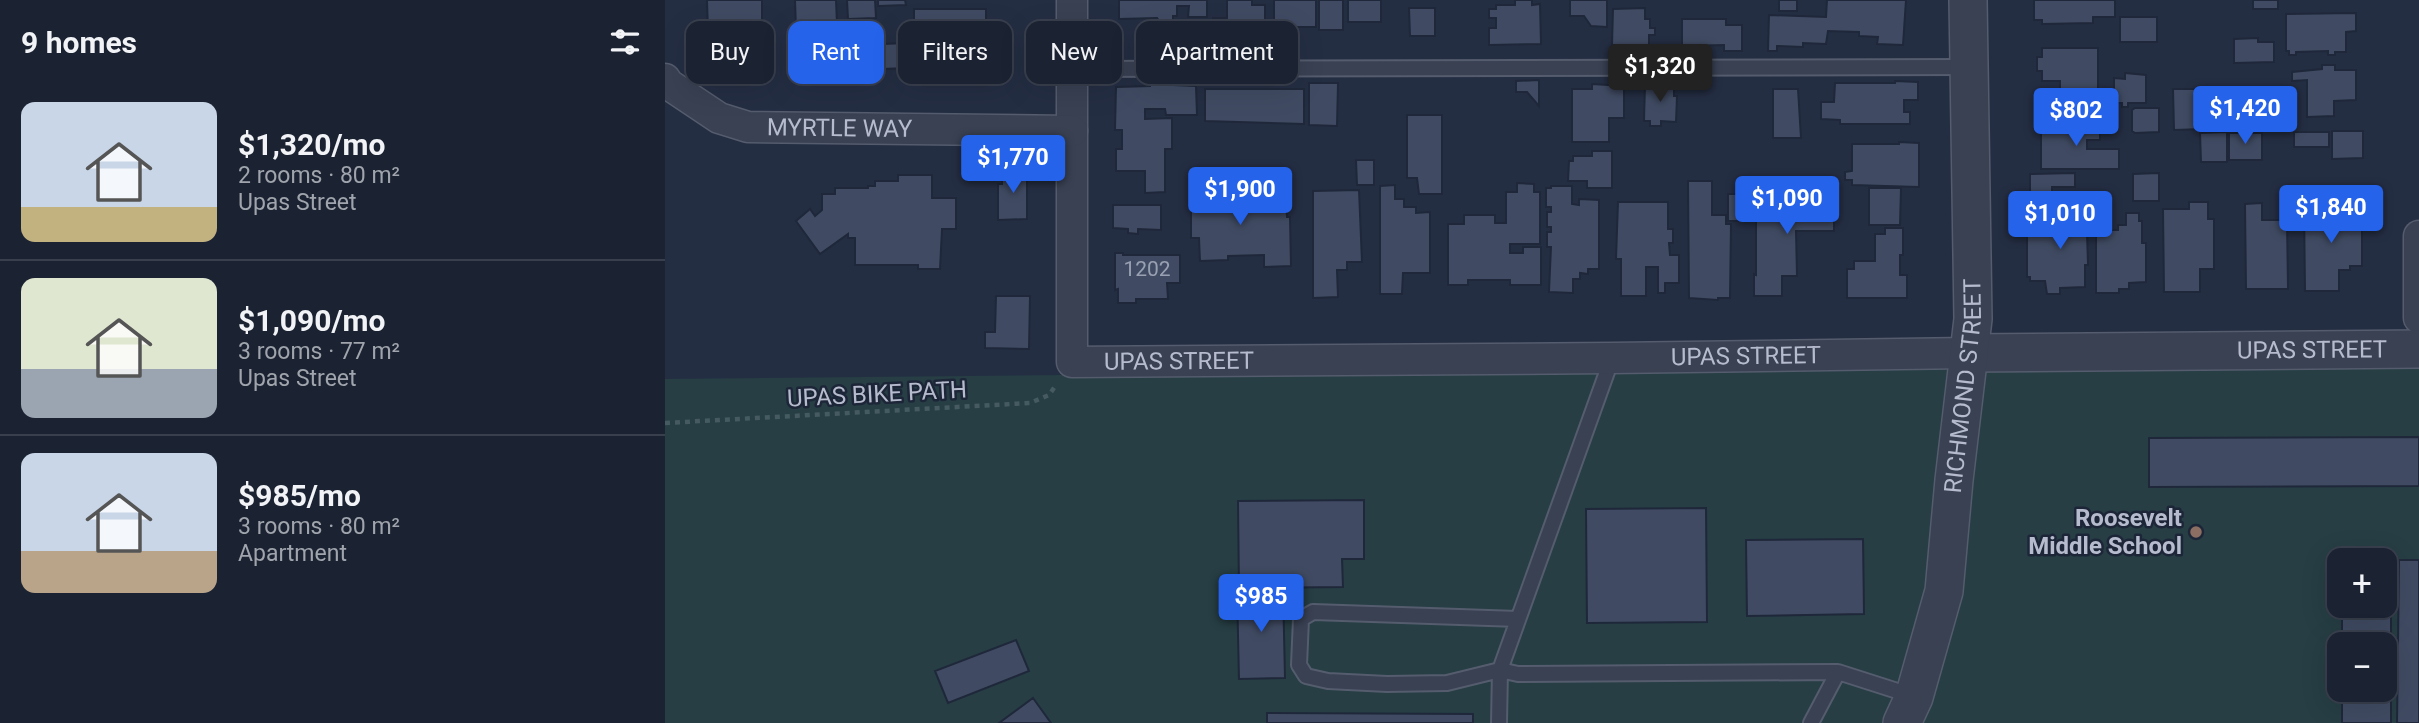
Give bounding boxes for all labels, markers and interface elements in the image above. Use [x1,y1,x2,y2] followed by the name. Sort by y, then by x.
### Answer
[686,21,774,84] chip: Buy
[788,21,884,84] chip: Rent
[898,21,1012,84] chip: Filters
[1026,21,1122,84] chip: New
[1136,21,1298,84] chip: Apartment
[606,23,644,61] icon: filters
[21,25,137,60] text: 9 homes
[1603,44,1717,104] pin: $1,320
[1624,53,1696,80] text: $1,320
[2188,86,2302,146] pin: $1,420
[2035,88,2117,148] pin: $802
[2209,95,2281,122] text: $1,420
[2050,97,2102,124] text: $802
[767,113,913,143] street label: MYRTLE WAY
[238,127,386,162] text: $1,320/mo
[77,130,161,214] icon: home
[956,136,1070,195] pin: $1,770
[977,144,1049,171] text: $1,770
[238,162,400,189] text: 2 rooms · 80 m²
[1183,168,1297,227] pin: $1,900
[1204,176,1276,203] text: $1,900
[1730,176,1844,236] pin: $1,090
[1751,185,1823,212] text: $1,090
[2274,186,2388,245] pin: $1,840
[238,189,357,216] text: Upas Street
[2003,191,2117,251] pin: $1,010
[2295,194,2367,221] text: $1,840
[2024,200,2096,227] text: $1,010
[1123,257,1171,281] house number: 1202
[1939,278,1987,494] street label: RICHMOND STREET
[238,303,386,338] text: $1,090/mo
[77,306,161,390] icon: home
[2237,335,2387,365] street label: UPAS STREET
[238,338,400,365] text: 3 rooms · 77 m²
[1671,341,1821,371] street label: UPAS STREET
[1104,347,1254,376] street label: UPAS STREET
[238,365,357,392] text: Upas Street
[786,375,968,413] street label: UPAS BIKE PATH
[238,478,361,513] text: $985/mo
[77,481,161,565] icon: home
[2028,504,2182,560] place label: Roosevelt Middle School
[238,513,400,540] text: 3 rooms · 80 m²
[2188,524,2204,540] marker: Roosevelt Middle School
[238,540,347,567] text: Apartment
[2327,548,2397,702] map controls
[2327,548,2397,618] button: +
[1220,574,1302,634] pin: $985
[1235,583,1287,610] text: $985
[2327,632,2397,702] button: −

